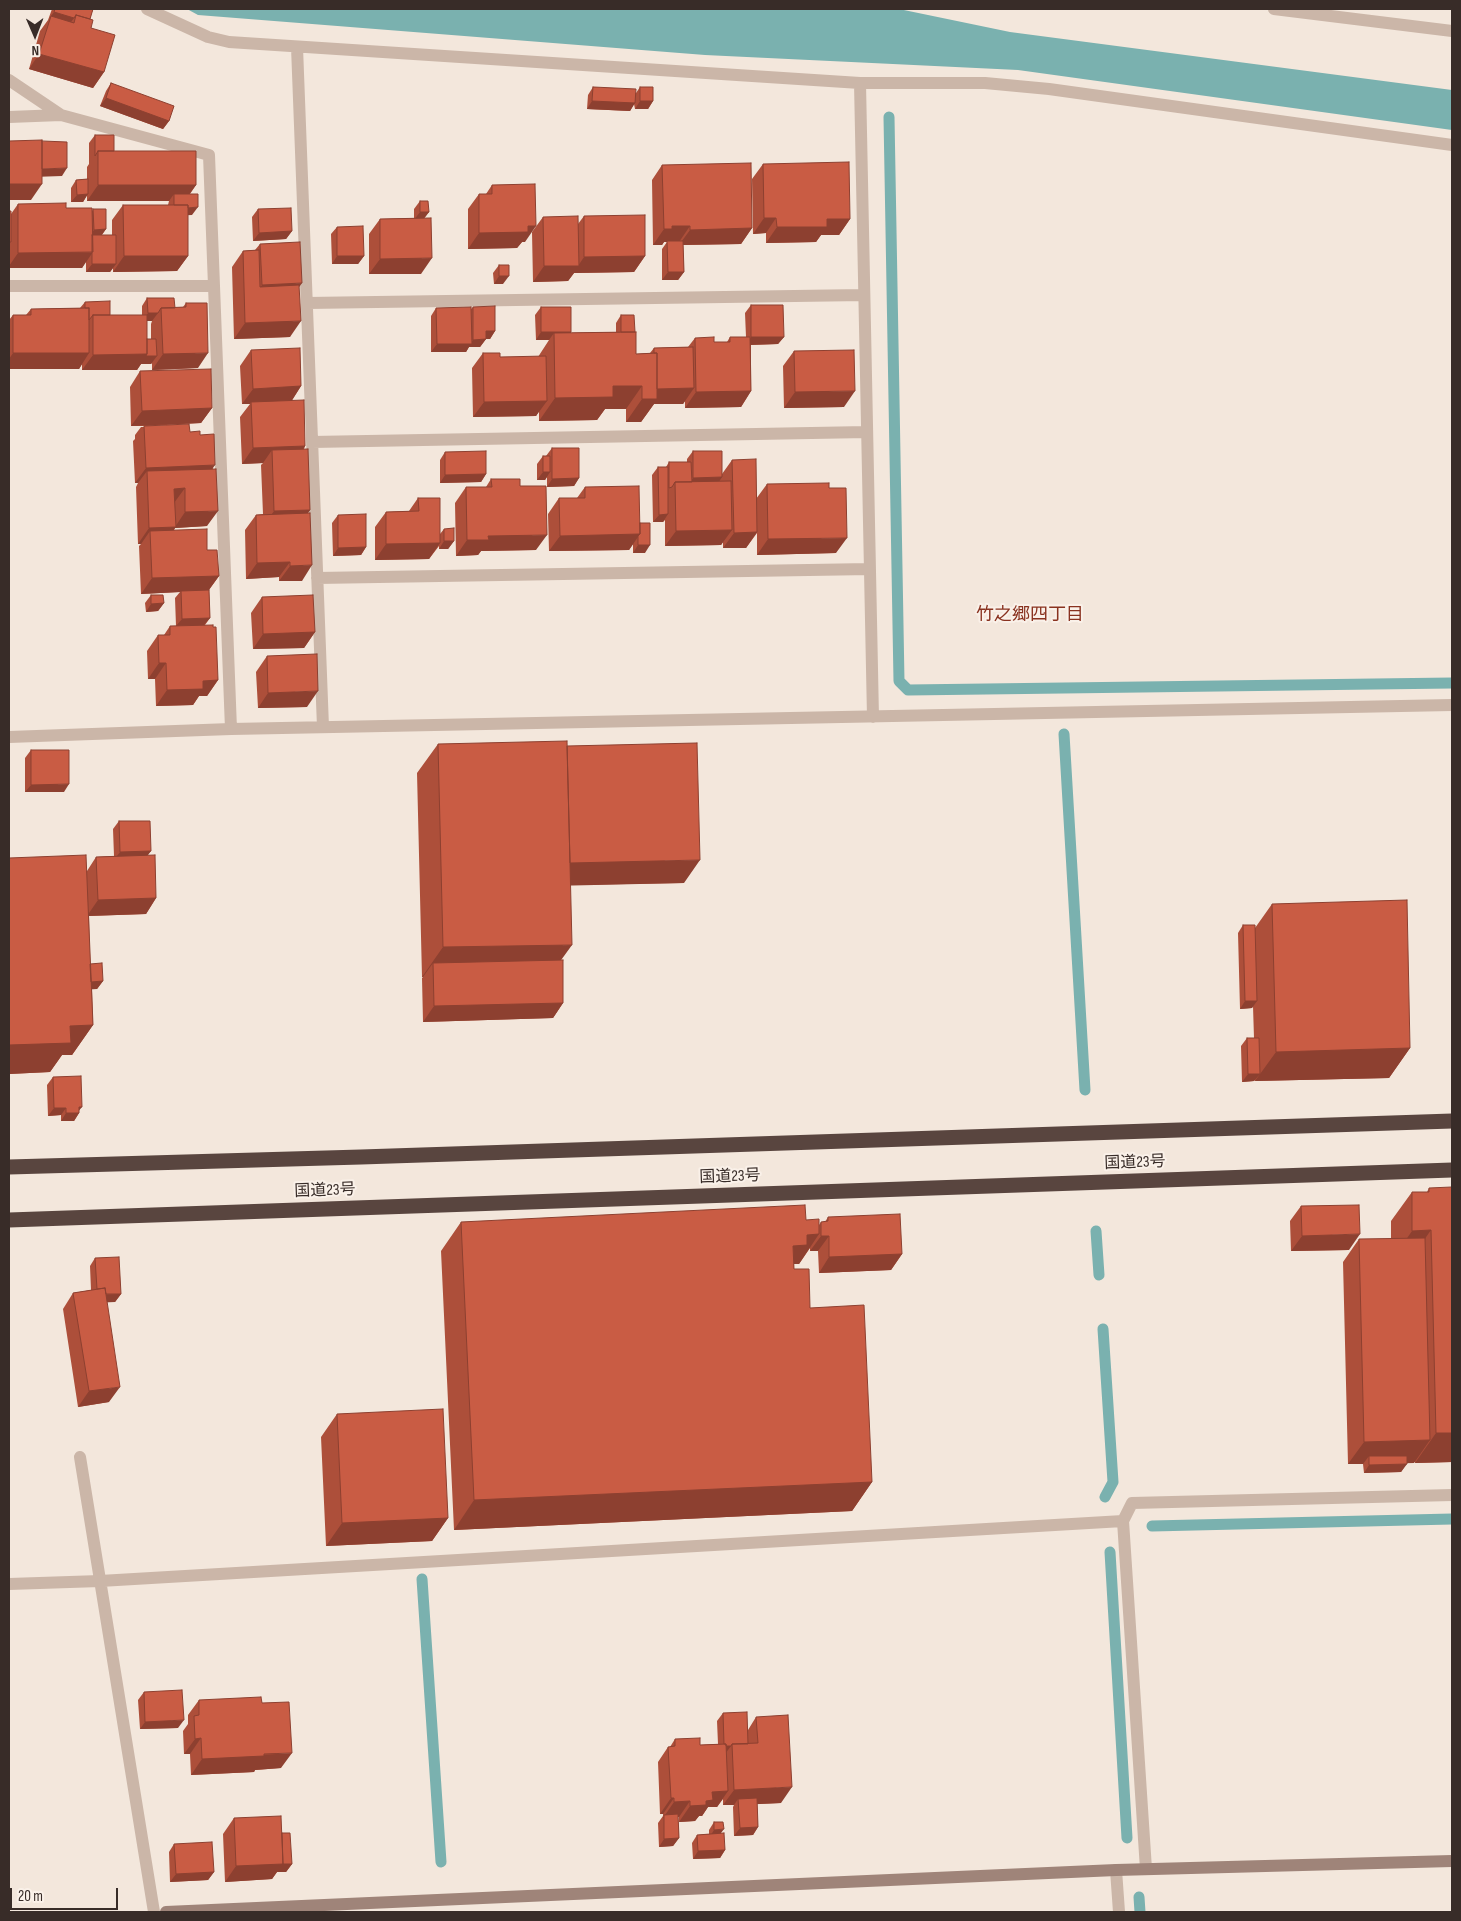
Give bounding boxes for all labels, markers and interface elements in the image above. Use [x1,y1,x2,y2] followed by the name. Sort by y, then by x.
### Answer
[10,10,60,60] north arrow
[31,42,39,59] text: N
[976,604,1084,626] district label: 竹之郷四丁目
[1104,1152,1166,1174] street label: 国道23号
[699,1166,761,1188] street label: 国道23号
[294,1180,356,1202] street label: 国道23号
[12,1878,120,1910] scale bar
[18,1887,43,1906] text: 20 m

